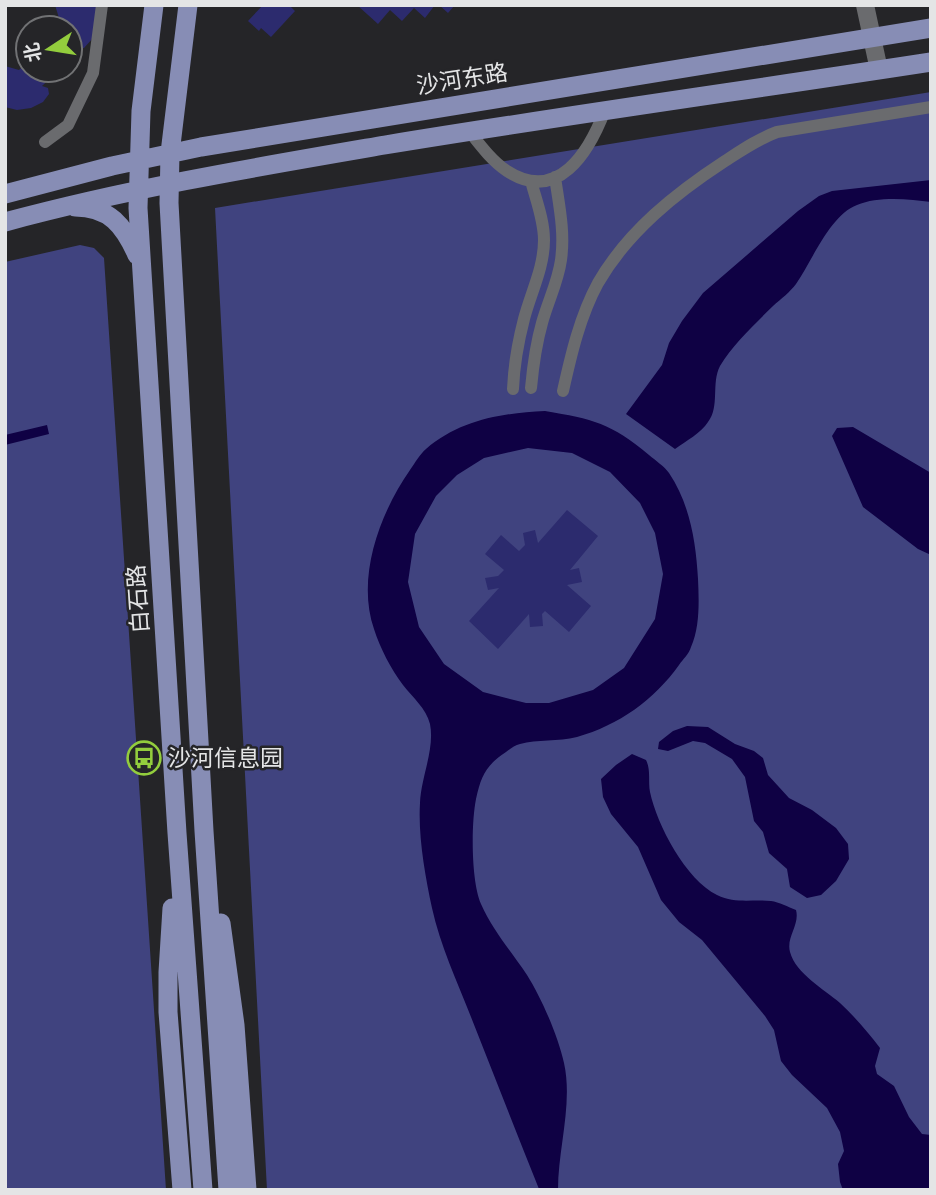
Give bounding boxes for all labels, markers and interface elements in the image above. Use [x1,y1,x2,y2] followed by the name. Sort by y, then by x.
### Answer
[14,14,84,84] north arrow
[20,41,45,64] text: 北
[415,59,509,99] street label: 沙河东路
[123,564,153,634] street label: 白石路
[125,739,163,777] bus stop icon: 沙河信息园
[168,745,283,771] place label: 沙河信息园

